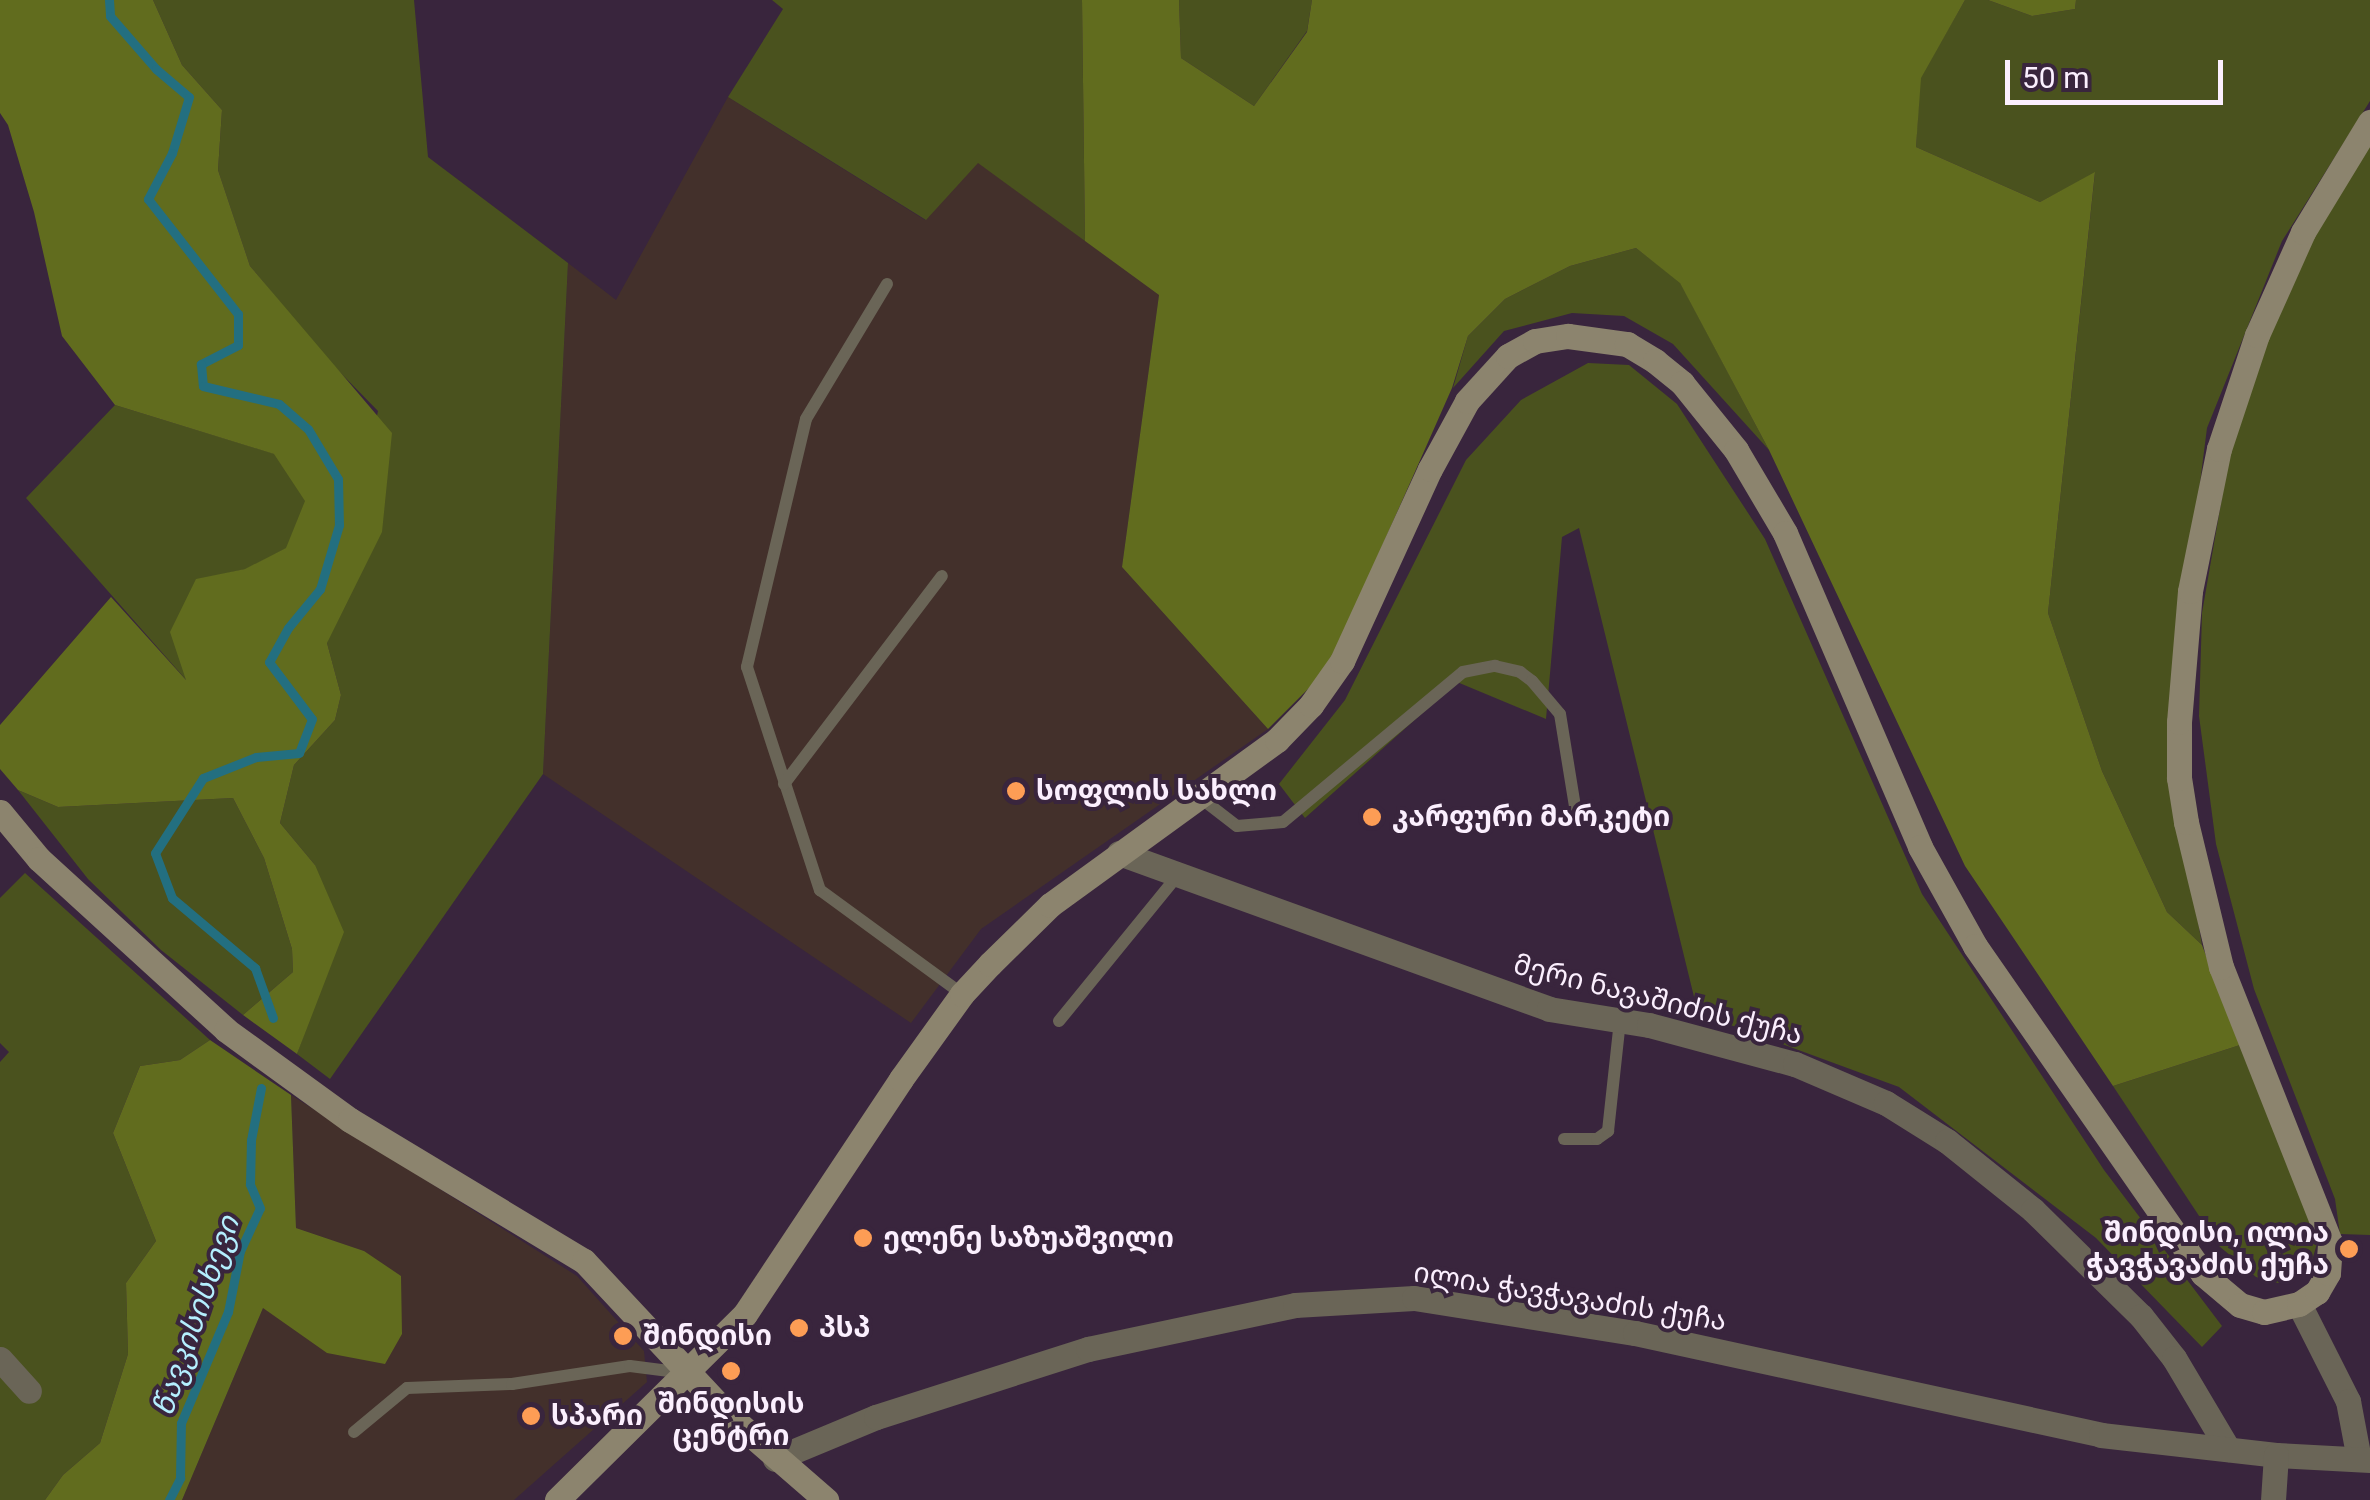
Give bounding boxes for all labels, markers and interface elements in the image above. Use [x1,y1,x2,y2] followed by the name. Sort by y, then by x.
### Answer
[2010,40,2228,102] scale bar
[2022,60,2089,95] text: 50 m
[1036,774,1277,808] place label: სოფლის სახლი
[1005,780,1027,802] marker: სოფლის სახლი
[1392,800,1670,834] place label: კარფური მარკეტი
[1361,806,1383,828] marker: კარფური მარკეტი
[1510,948,1806,1052] street label: მერი ნავაშიძის ქუჩა
[145,1211,247,1421] water label: წავკისისხევი
[2086,1216,2329,1282] place label: შინდისი, ილია ჭავჭავაძის ქუჩა
[883,1221,1174,1255] place label: ელენე საზუაშვილი
[852,1227,874,1249] marker: ელენე საზუაშვილი
[2338,1238,2360,1260] marker: შინდისი, ილია ჭავჭავაძის ქუჩა
[1411,1256,1729,1338] street label: ილია ჭავჭავაძის ქუჩა
[819,1311,870,1345] place label: პსპ
[788,1317,810,1339] marker: პსპ
[643,1319,772,1353] place label: შინდისი
[612,1325,634,1347] marker: შინდისი
[720,1360,742,1382] marker: შინდისის ცენტრი
[658,1387,804,1453] place label: შინდისის ცენტრი
[551,1399,643,1433] place label: სპარი
[520,1405,542,1427] marker: სპარი

